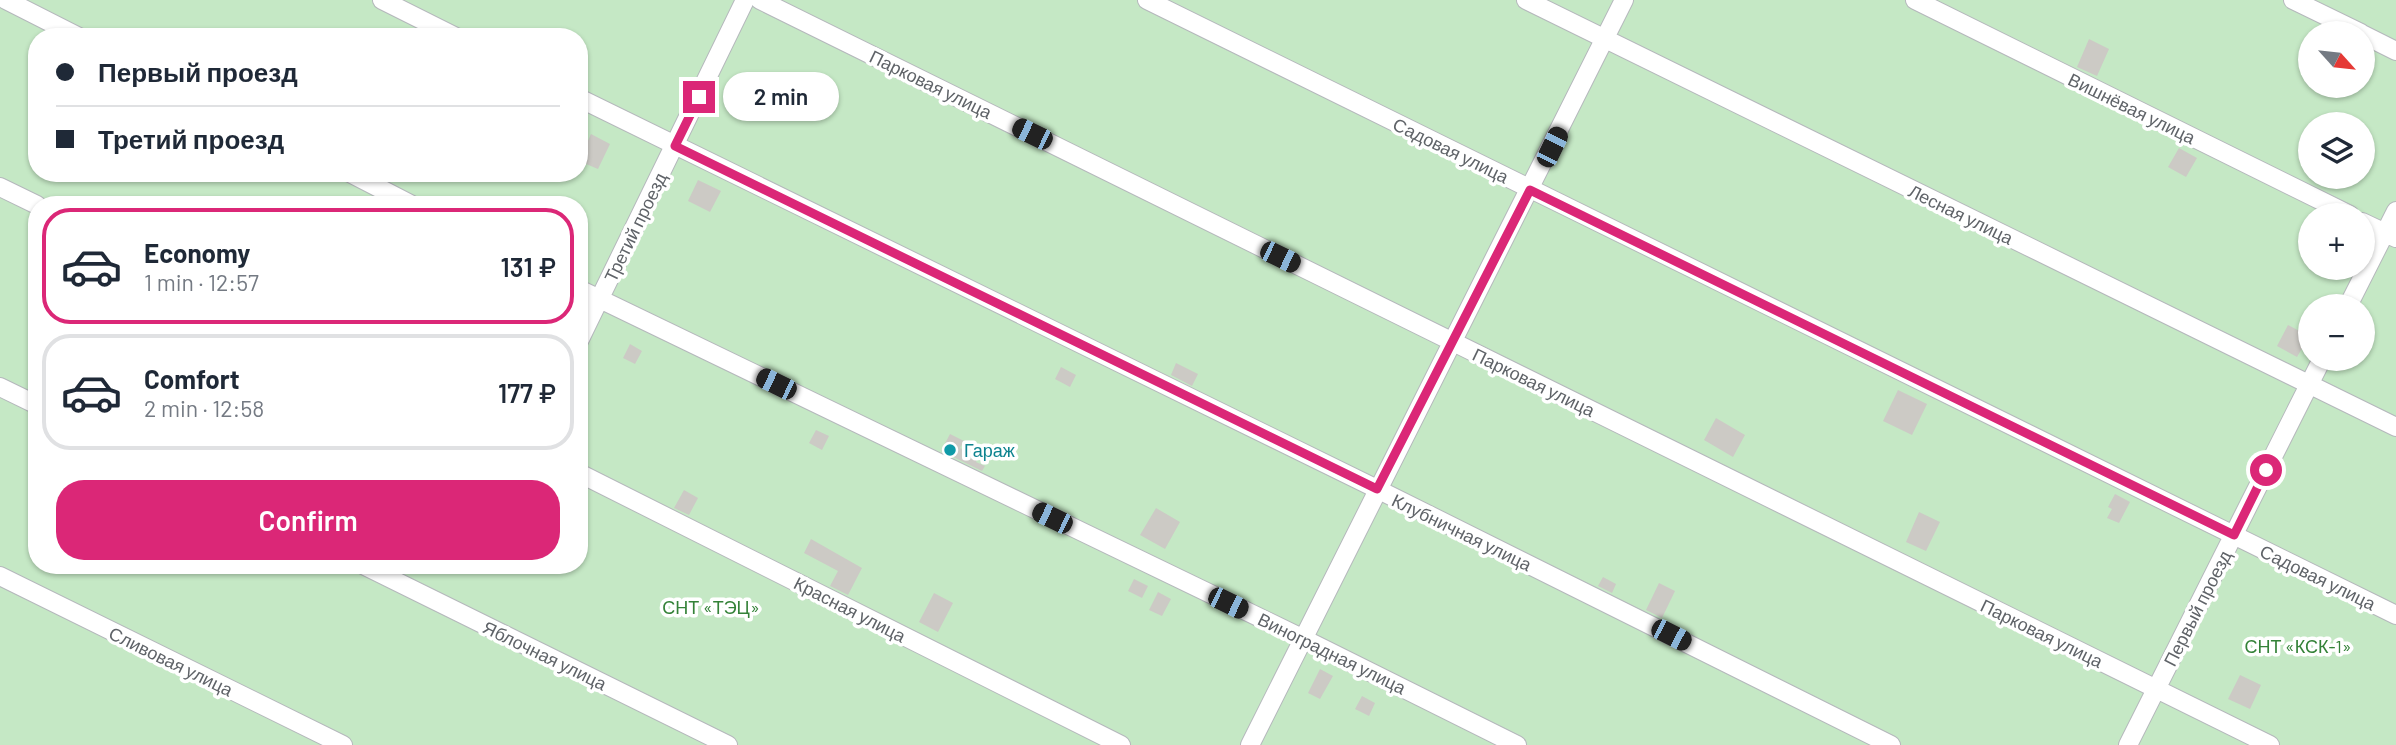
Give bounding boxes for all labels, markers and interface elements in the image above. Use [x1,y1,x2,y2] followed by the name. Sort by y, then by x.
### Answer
[2298,21,2375,98] north arrow
[2298,21,2375,371] map controls
[866,45,997,124] street label: Парковая улица
[98,56,298,87] text: Первый проезд
[2065,68,2200,149] street label: Вишнёвая улица
[724,72,839,122] callout: 2 min
[683,81,715,113] route end
[754,82,808,110] text: 2 min
[2298,112,2375,189] button: layers
[1390,113,1513,188] street label: Садовая улица
[1009,115,1056,153] car
[98,123,284,154] text: Третий проезд
[1534,124,1571,170] car
[599,168,671,285] street label: Третий проезд
[1905,179,2018,249] street label: Лесная улица
[2298,203,2375,280] button: +
[60,235,123,298] icon: car
[144,237,250,268] text: Economy
[1257,238,1304,276] car
[501,251,556,282] text: 131 ₽
[144,268,259,296] text: 1 min · 12:57
[2298,294,2375,371] button: −
[1469,343,1600,422] street label: Парковая улица
[60,361,123,424] icon: car
[144,363,240,394] text: Comfort
[753,365,800,403] car
[498,377,556,408] text: 177 ₽
[144,394,264,422] text: 2 min · 12:58
[964,439,1015,461] place label: Гараж
[942,442,958,458] marker: Гараж
[2250,454,2282,486] route start
[56,480,560,560] button: Confirm
[1389,489,1536,576] street label: Клубничная улица
[1029,499,1076,537] car
[2257,540,2380,615] street label: Садовая улица
[2158,546,2236,670] street label: Первый проезд
[791,571,910,647] street label: Красная улица
[1205,584,1252,622] car
[1977,594,2108,673] street label: Парковая улица
[662,596,760,618] park label: СНТ «ТЭЦ»
[1254,608,1410,699] street label: Виноградная улица
[480,616,611,695] street label: Яблочная улица
[1648,616,1695,654] car
[105,621,237,701] street label: Сливовая улица
[2244,635,2352,657] park label: СНТ «КСК-1»

